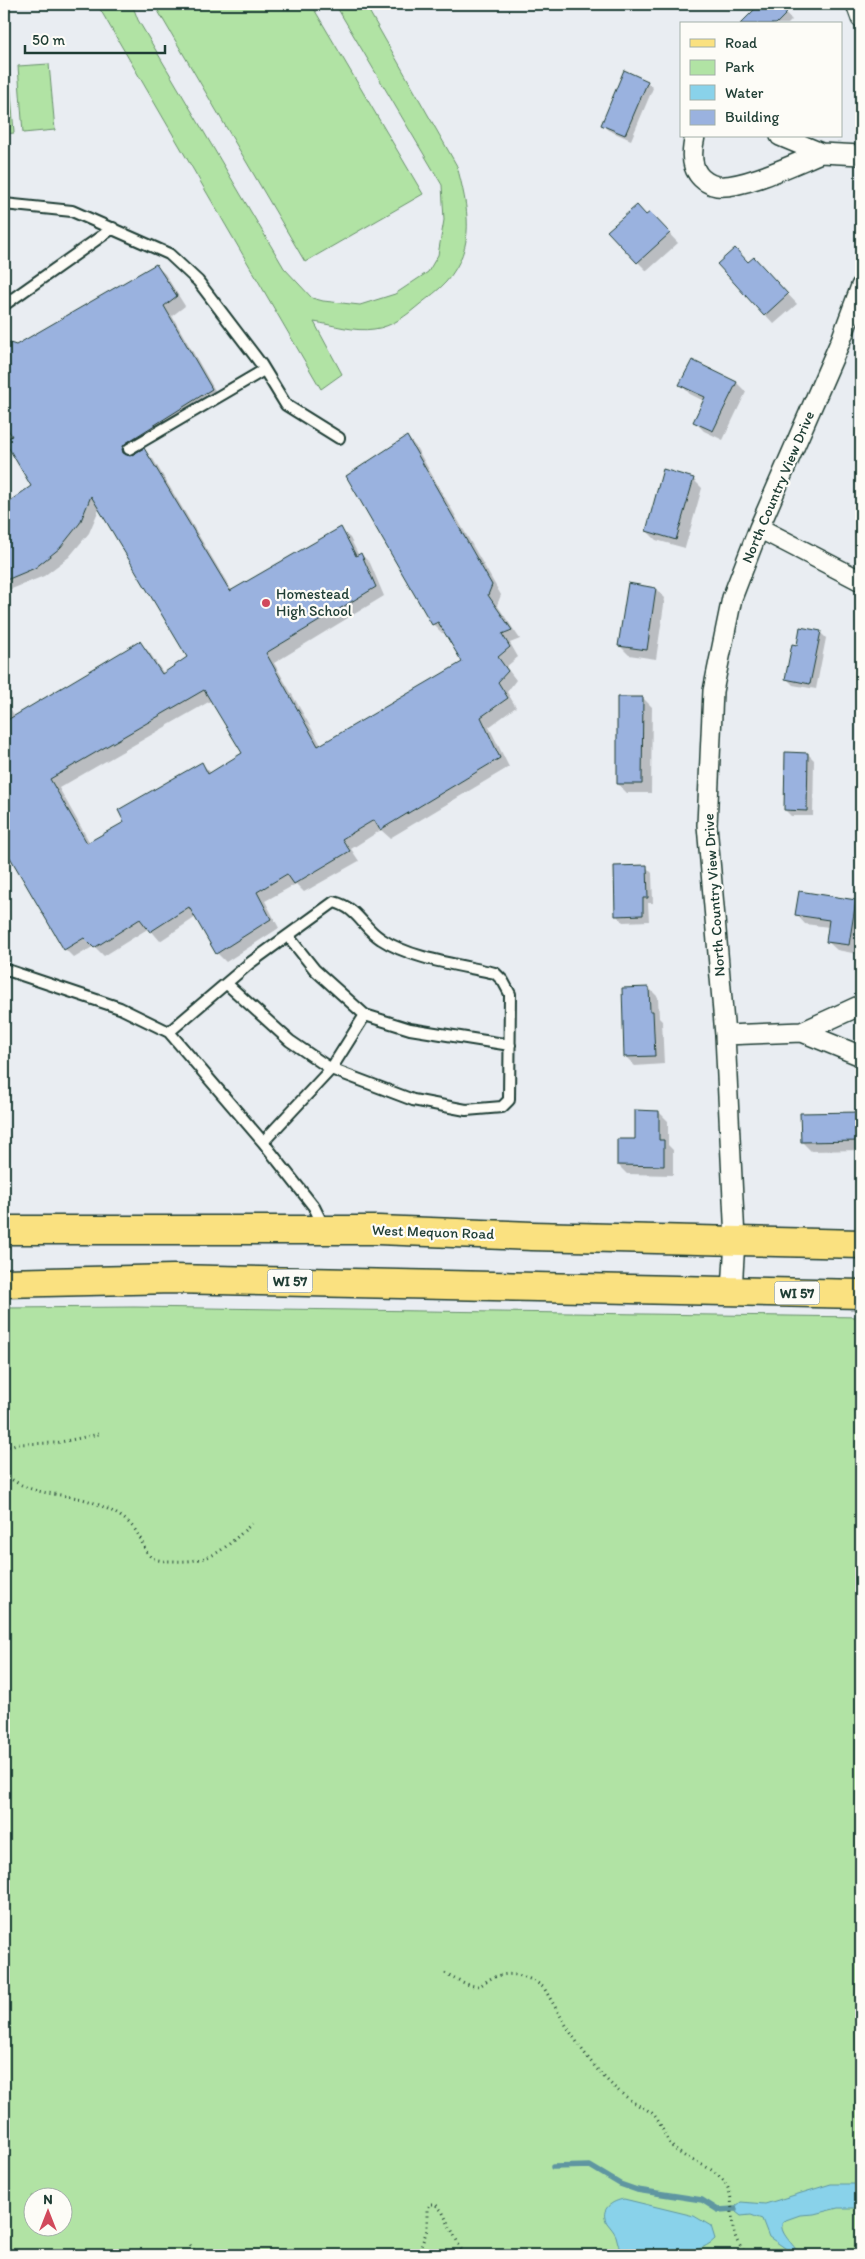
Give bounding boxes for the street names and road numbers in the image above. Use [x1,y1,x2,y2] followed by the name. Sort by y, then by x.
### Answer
[738,408,818,566] street label: North Country View Drive
[699,813,729,977] street label: North Country View Drive
[372,1221,494,1243] street label: West Mequon Road
[268,1270,312,1292] road number: WI 57
[774,1282,820,1305] road number: WI 57

